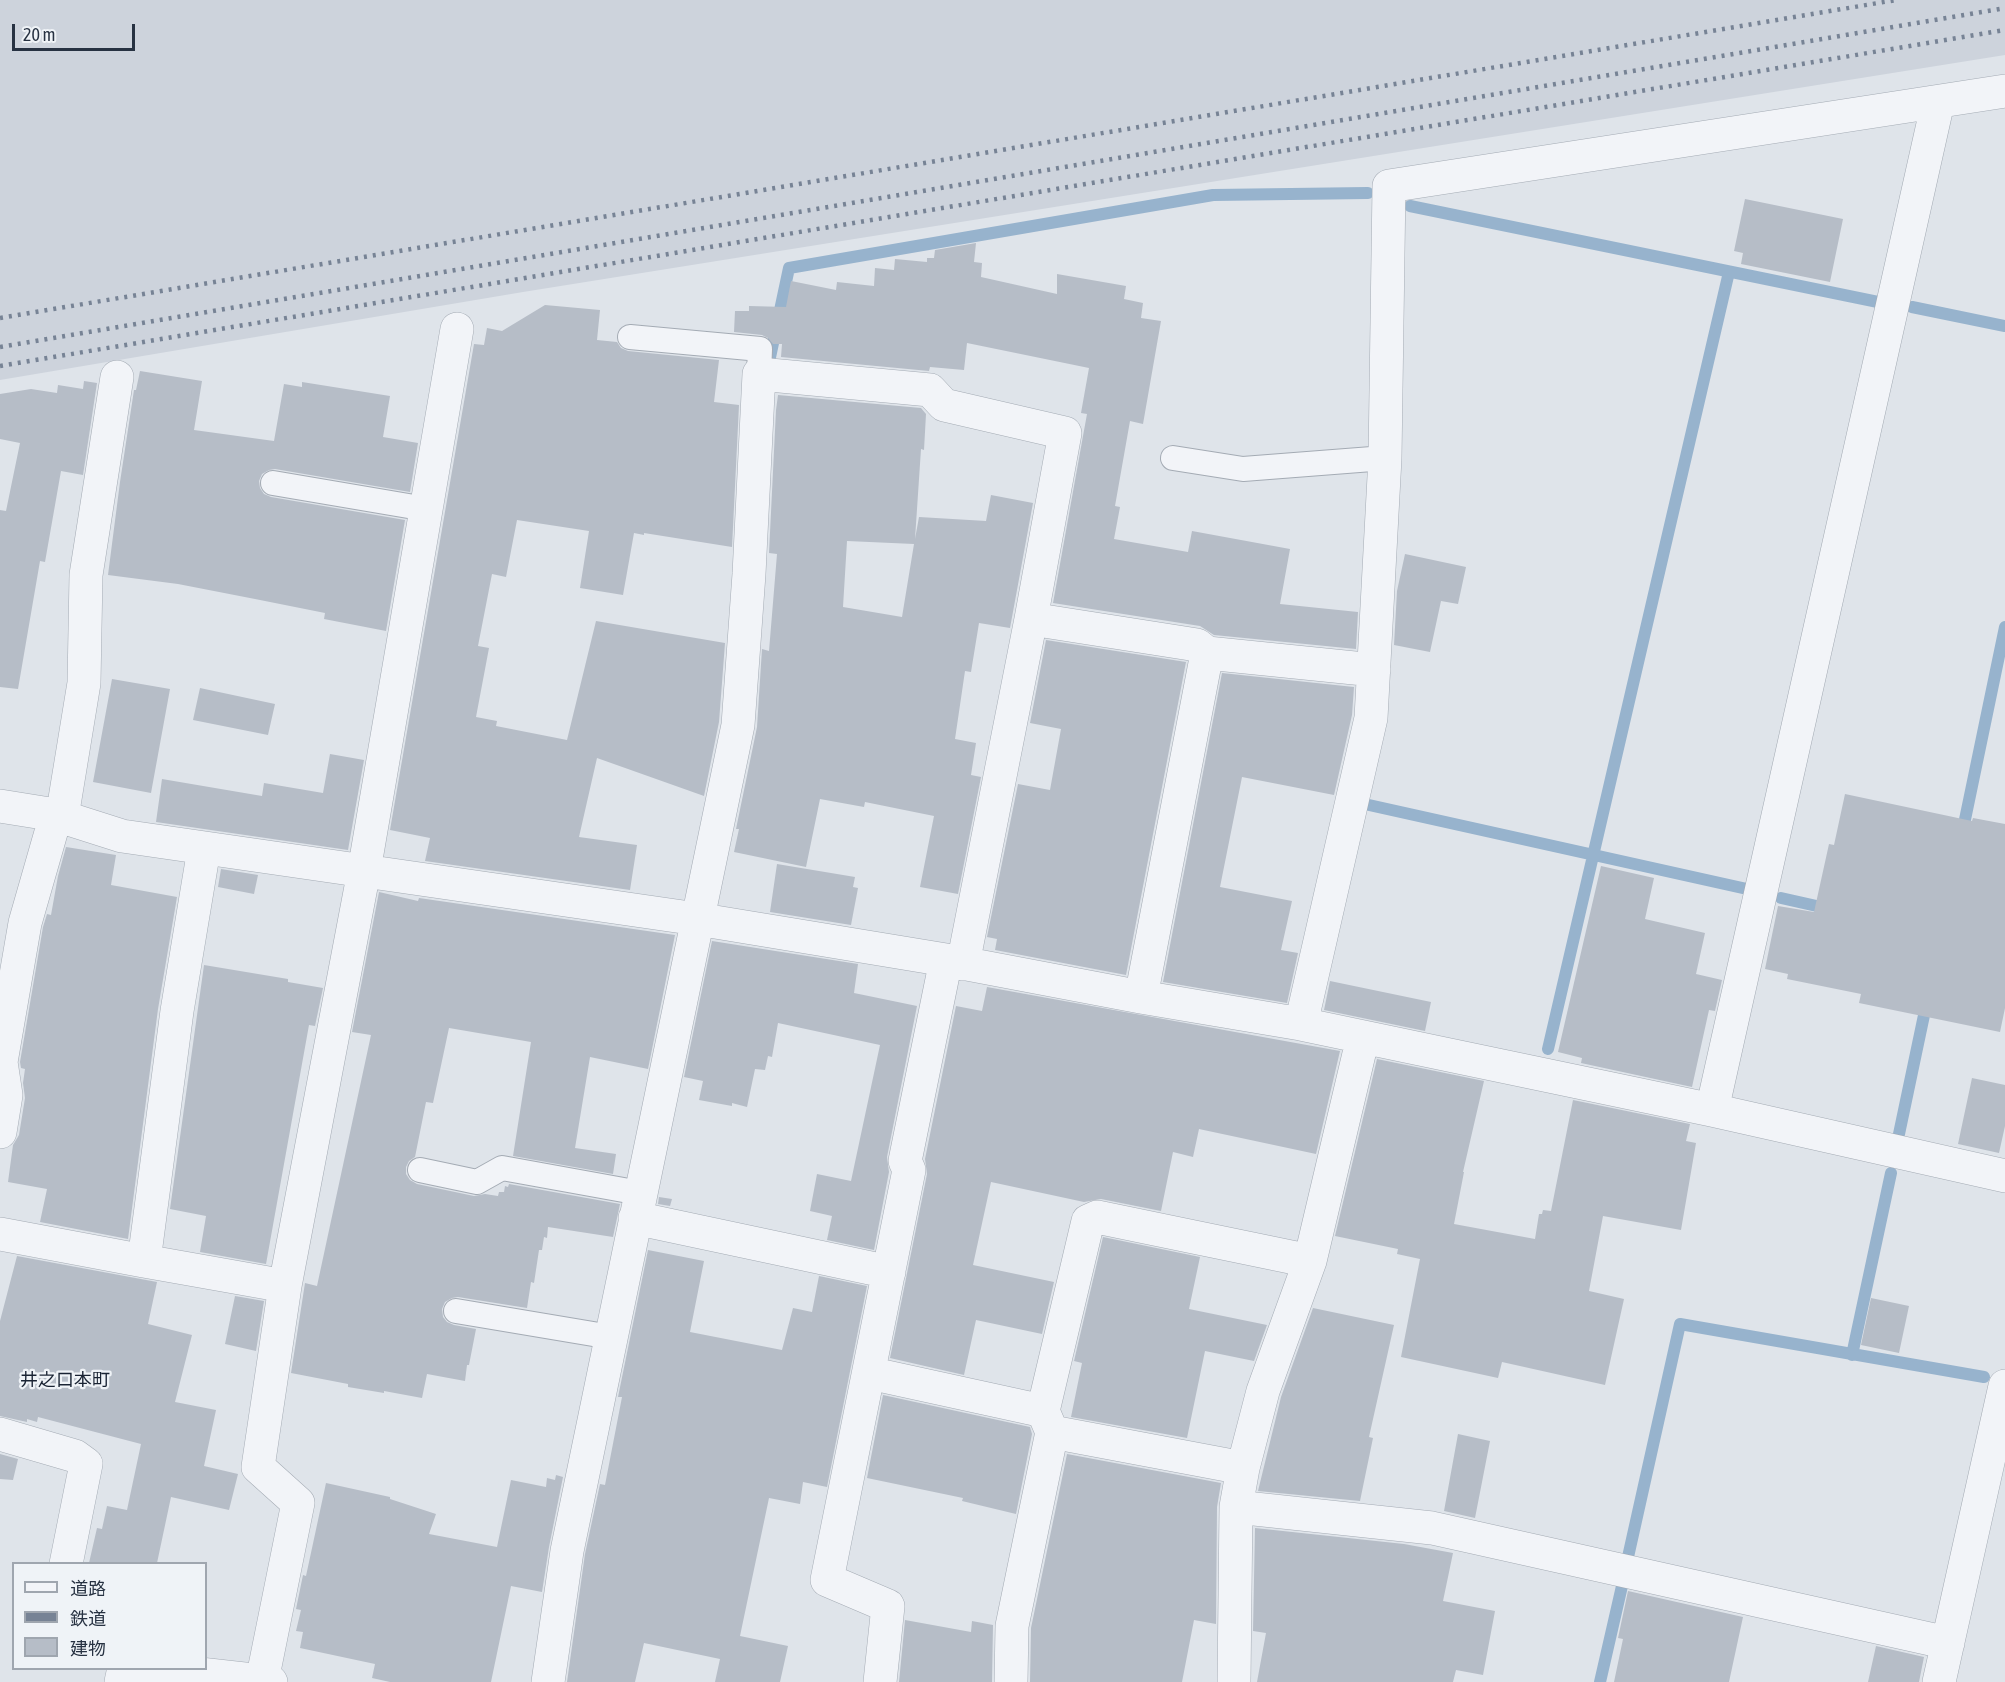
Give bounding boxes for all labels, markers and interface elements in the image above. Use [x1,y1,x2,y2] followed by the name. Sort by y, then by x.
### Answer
[15,12,138,50] scale bar
[23,24,55,45] text: 20 m
[20,1369,110,1391] district label: 井之口本町
[12,1562,207,1670] legend
[70,1578,106,1599] text: 道路
[70,1608,106,1629] text: 鉄道
[70,1638,106,1659] text: 建物

